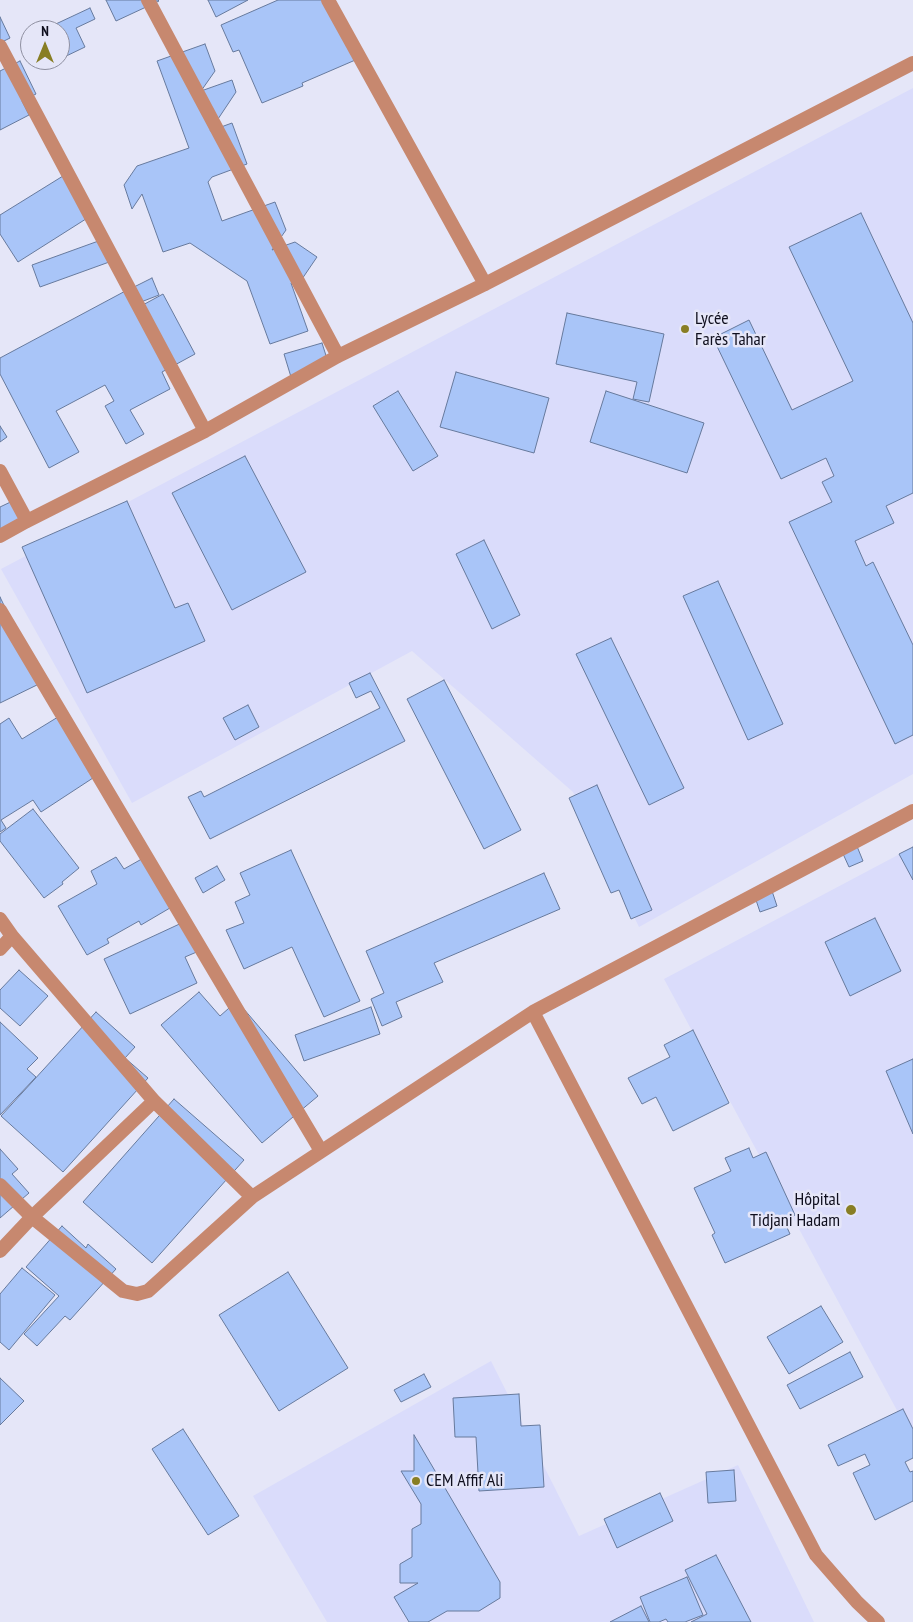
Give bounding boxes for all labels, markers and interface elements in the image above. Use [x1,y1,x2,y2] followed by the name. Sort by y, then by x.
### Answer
[20,20,70,70] north arrow
[41,22,49,40] text: N
[695,308,766,350] place label: Lycée Farès Tahar
[679,323,691,335] marker: Lycée Farès Tahar
[750,1189,840,1232] place label: Hôpital Tidjani Hadam
[844,1203,858,1217] marker: Hôpital Tidjani Hadam
[426,1470,503,1492] place label: CEM Affif Ali
[410,1475,422,1487] marker: CEM Affif Ali

